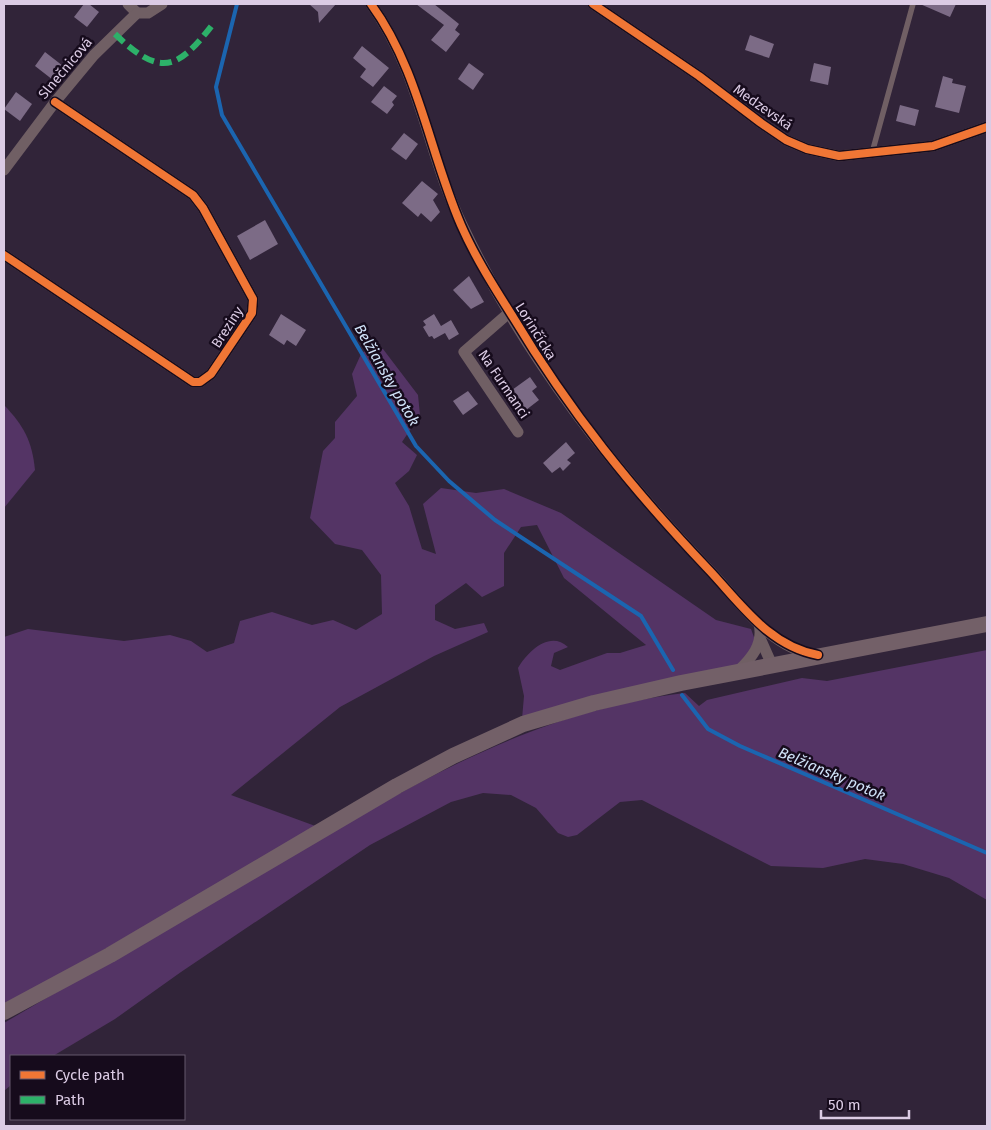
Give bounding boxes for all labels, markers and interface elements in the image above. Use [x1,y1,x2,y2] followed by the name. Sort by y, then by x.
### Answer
[35,34,96,103] street label: Slnečnicová
[730,81,796,134] street label: Medzevská
[511,300,560,363] street label: Lorinčícka
[208,303,247,351] street label: Breziny
[351,321,423,429] water label: Belžiansky potok
[474,347,533,422] street label: Na Furmanci
[776,743,888,805] water label: Belžiansky potok
[10,1055,185,1120] legend
[55,1066,125,1084] text: Cycle path
[821,1088,908,1120] scale bar
[55,1091,85,1109] text: Path
[828,1096,861,1114] text: 50 m

